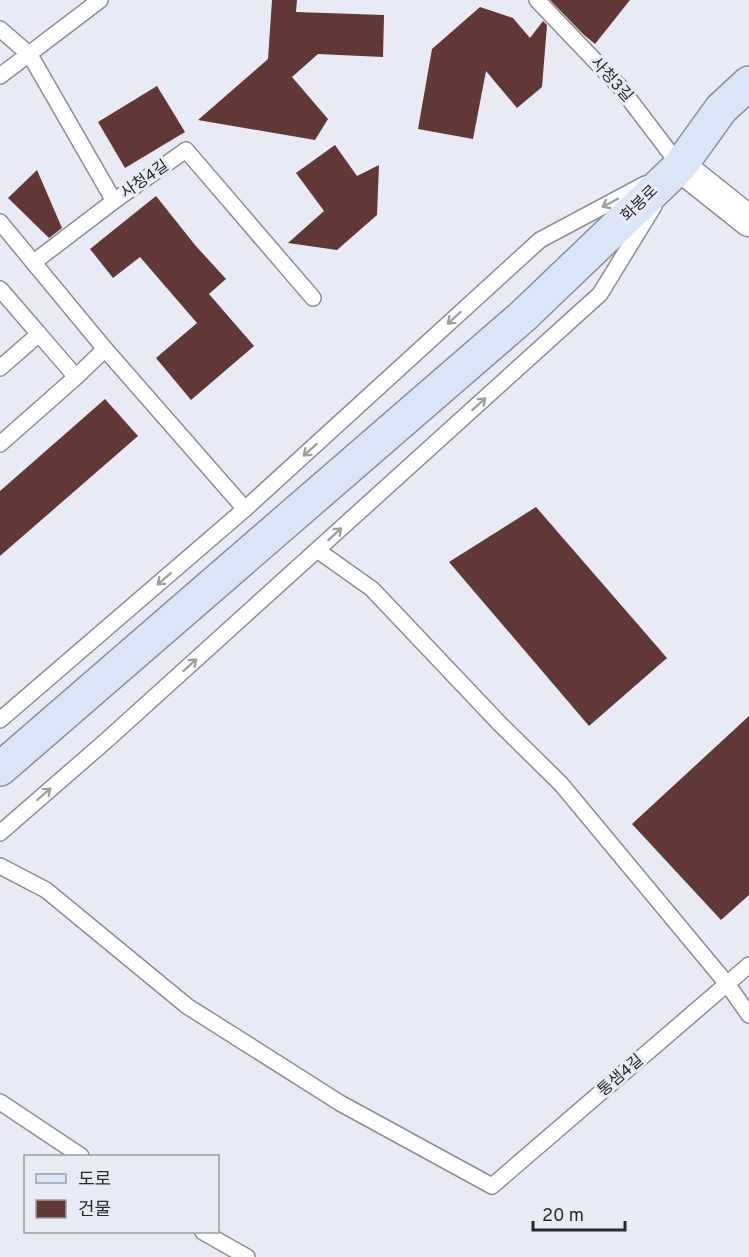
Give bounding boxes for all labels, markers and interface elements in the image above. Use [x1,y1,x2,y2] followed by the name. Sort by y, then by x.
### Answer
[586,53,636,107] street label: 사청3길
[117,156,173,204] street label: 사청4길
[617,181,663,227] street label: 화봉로
[601,198,619,209] one-way arrow
[447,311,462,325] one-way arrow
[472,396,487,411] one-way arrow
[303,443,318,457] one-way arrow
[327,527,342,541] one-way arrow
[157,572,172,586] one-way arrow
[182,658,197,672] one-way arrow
[36,788,52,801] one-way arrow
[594,1051,648,1101] street label: 통샘4길
[24,1155,219,1233] legend
[78,1169,111,1192] text: 도로
[533,1194,624,1232] scale bar
[78,1199,111,1222] text: 건물
[542,1205,584,1228] text: 20 m

